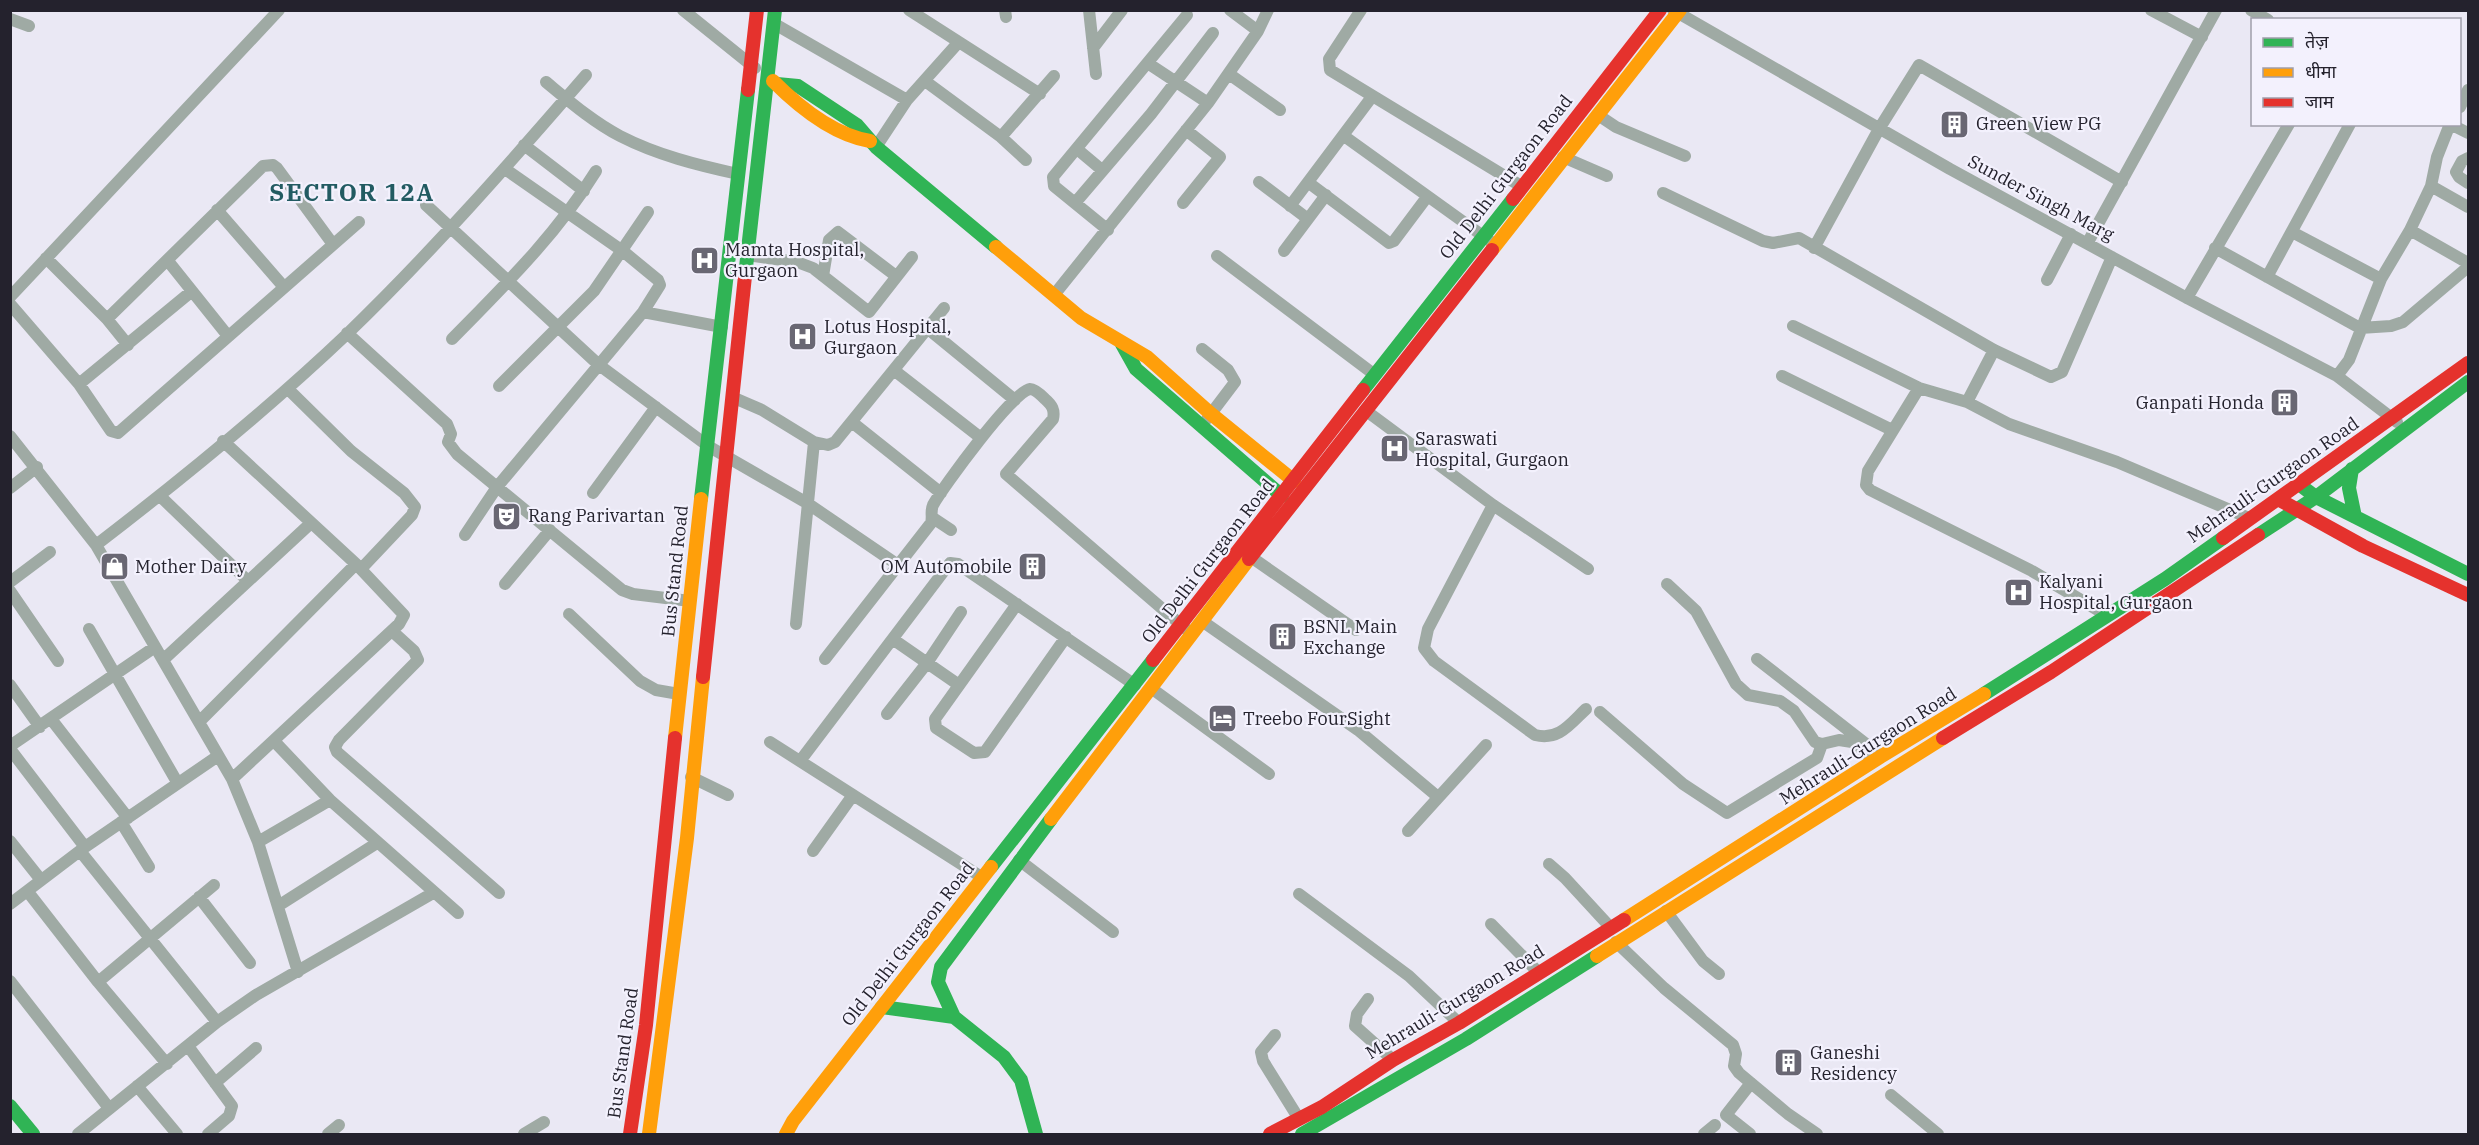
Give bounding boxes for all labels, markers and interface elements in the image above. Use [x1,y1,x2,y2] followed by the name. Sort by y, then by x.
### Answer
[2251,18,2461,126] legend
[2305,30,2329,53] text: तेज़
[2305,60,2336,83] text: धीमा
[1434,90,1577,264] street label: Old Delhi Gurgaon Road
[2305,90,2335,113] text: जाम
[1939,108,1971,140] building icon: Green View PG
[1976,112,2101,135] place label: Green View PG
[1964,149,2118,246] street label: Sunder Singh Marg
[269,176,435,208] district label: SECTOR 12A
[725,238,864,282] place label: Mamta Hospital, Gurgaon
[688,244,720,276] hospital icon: Mamta Hospital, Gurgaon
[824,315,952,359] place label: Lotus Hospital, Gurgaon
[787,321,819,353] hospital icon: Lotus Hospital, Gurgaon
[2269,387,2301,419] building icon: Ganpati Honda
[2136,391,2264,414] place label: Ganpati Honda
[2182,412,2363,548] street label: Mehrauli-Gurgaon Road
[1415,427,1569,471] place label: Saraswati Hospital, Gurgaon
[1378,433,1410,465] hospital icon: Saraswati Hospital, Gurgaon
[1136,474,1279,648] street label: Old Delhi Gurgaon Road
[491,500,523,532] theatre icon: Rang Parivartan
[528,504,665,527] place label: Rang Parivartan
[656,504,693,638] street label: Bus Stand Road
[98,551,130,583] shop icon: Mother Dairy
[1017,551,1049,583] building icon: OM Automobile
[135,555,247,578] place label: Mother Dairy
[881,555,1012,578] place label: OM Automobile
[2039,570,2193,614] place label: Kalyani Hospital, Gurgaon
[2002,576,2034,608] hospital icon: Kalyani Hospital, Gurgaon
[1303,615,1397,659] place label: BSNL Main Exchange
[1266,621,1298,653] building icon: BSNL Main Exchange
[1775,682,1961,809] street label: Mehrauli-Gurgaon Road
[1206,703,1238,735] hotel icon: Treebo FourSight
[1243,707,1391,730] place label: Treebo FourSight
[836,857,979,1031] street label: Old Delhi Gurgaon Road
[1361,939,1548,1064] street label: Mehrauli-Gurgaon Road
[602,986,643,1120] street label: Bus Stand Road
[1810,1041,1897,1085] place label: Ganeshi Residency
[1773,1047,1805,1079] building icon: Ganeshi Residency

